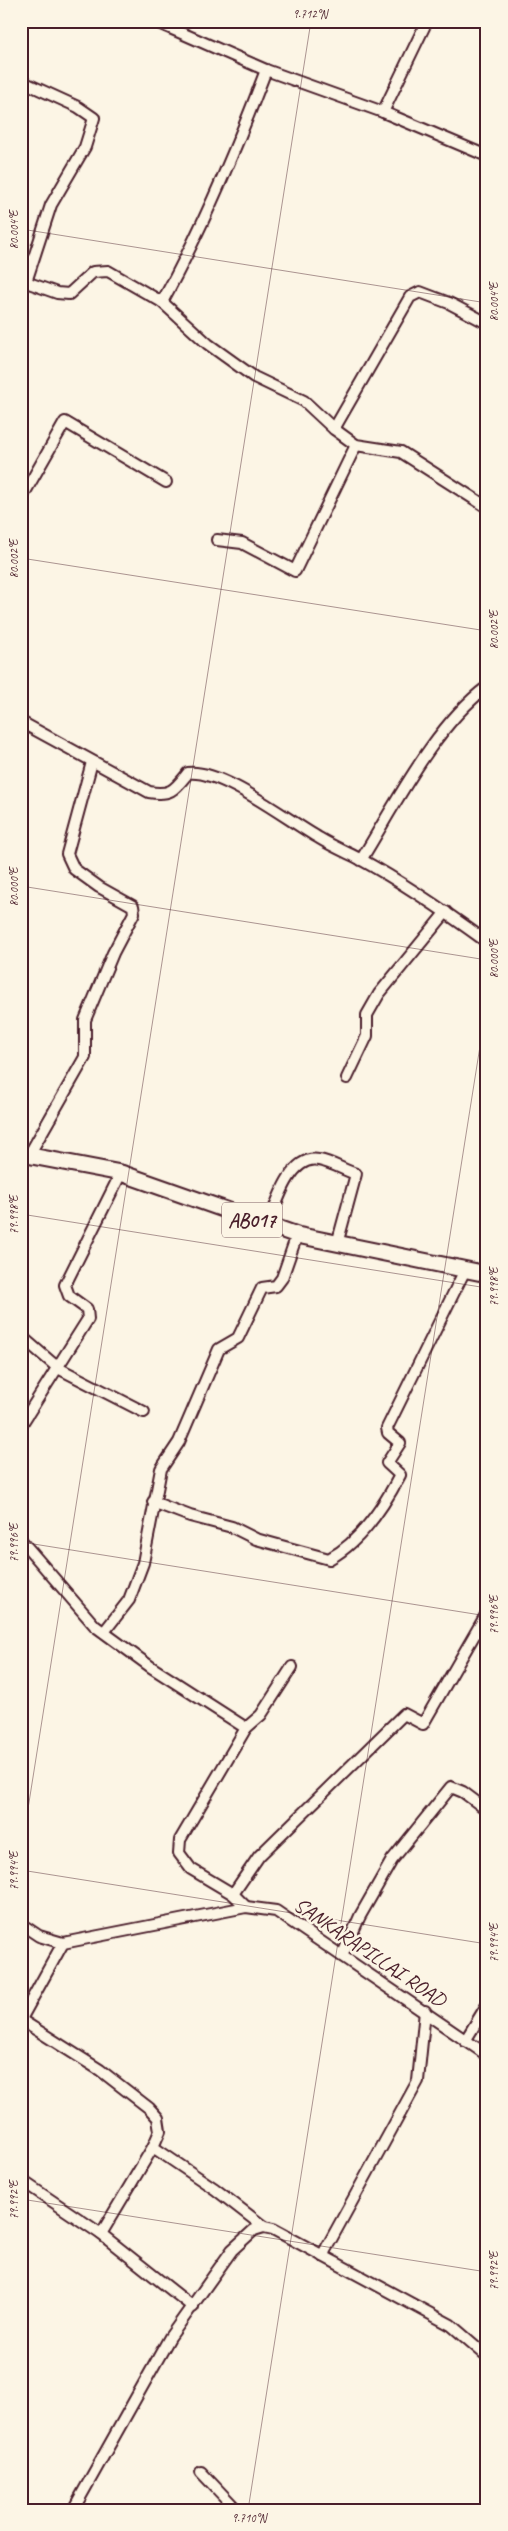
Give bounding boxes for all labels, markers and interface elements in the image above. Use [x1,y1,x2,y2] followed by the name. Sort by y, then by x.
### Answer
[293,6,329,22] text: 9.712°N
[6,209,22,250] text: 80.004°E
[486,281,502,322] text: 80.004°E
[6,538,22,579] text: 80.002°E
[486,609,502,650] text: 80.002°E
[6,866,22,907] text: 80.000°E
[486,938,502,979] text: 80.000°E
[6,1194,22,1235] text: 79.998°E
[222,1202,282,1238] road number: AB017
[486,1266,502,1307] text: 79.998°E
[6,1522,22,1563] text: 79.996°E
[486,1594,502,1635] text: 79.996°E
[6,1850,22,1891] text: 79.994°E
[289,1892,452,2013] street label: SANKARAPILLAI ROAD
[486,1922,502,1963] text: 79.994°E
[6,2179,22,2220] text: 79.992°E
[486,2250,502,2291] text: 79.992°E
[232,2510,268,2526] text: 9.710°N

